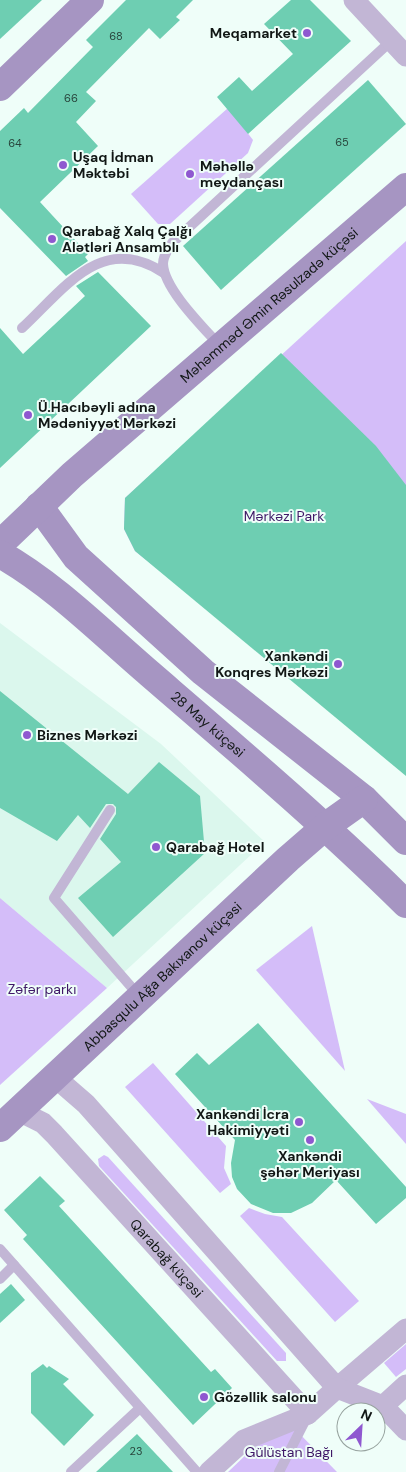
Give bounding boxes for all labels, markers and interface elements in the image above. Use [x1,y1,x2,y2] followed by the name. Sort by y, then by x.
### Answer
[210,24,297,42] place label: Meqamarket
[301,27,313,39] marker: Meqamarket
[109,29,123,43] house number: 68
[64,91,78,105] house number: 66
[335,135,349,149] house number: 65
[8,136,22,150] house number: 64
[73,148,154,182] place label: Uşaq İdman Məktəbi
[200,157,283,191] place label: Məhəllə meydançası
[57,159,69,171] marker: Uşaq İdman Məktəbi
[184,168,196,180] marker: Məhəllə meydançası
[62,222,192,256] place label: Qarabağ Xalq Çalğı Alətləri Ansamblı
[176,223,362,387] street label: Məhəmməd Əmin Rəsulzadə küçəsi
[46,233,58,245] marker: Qarabağ Xalq Çalğı Alətləri Ansamblı
[38,398,176,432] place label: Ü.Hacıbəyli adına Mədəniyyət Mərkəzi
[22,409,34,421] marker: Ü.Hacıbəyli adına Mədəniyyət Mərkəzi
[244,507,324,525] park label: Mərkəzi Park
[215,647,328,681] place label: Xankəndi Konqres Mərkəzi
[332,658,344,670] marker: Xankəndi Konqres Mərkəzi
[167,687,249,761] street label: 28 May küçəsi
[37,726,138,744] place label: Biznes Mərkəzi
[21,729,33,741] marker: Biznes Mərkəzi
[166,838,264,856] place label: Qarabağ Hotel
[150,841,162,853] marker: Qarabağ Hotel
[79,898,245,1055] street label: Abbasqulu Ağa Bakıxanov küçəsi
[8,980,76,998] park label: Zəfər parkı
[196,1105,289,1139] place label: Xankəndi İcra Hakimiyyəti
[293,1116,305,1128] marker: Xankəndi İcra Hakimiyyəti
[304,1134,316,1146] marker: Xankəndi şəhər Meriyası
[260,1147,360,1181] place label: Xankəndi şəhər Meriyası
[126,1215,207,1301] street label: Qarabağ küçəsi
[214,1388,317,1406] place label: Gözəllik salonu
[198,1391,210,1403] marker: Gözəllik salonu
[336,1402,386,1452] north arrow
[358,1405,375,1426] text: N
[245,1443,333,1461] park label: Gülüstan Bağı
[130,1444,142,1458] house number: 23

